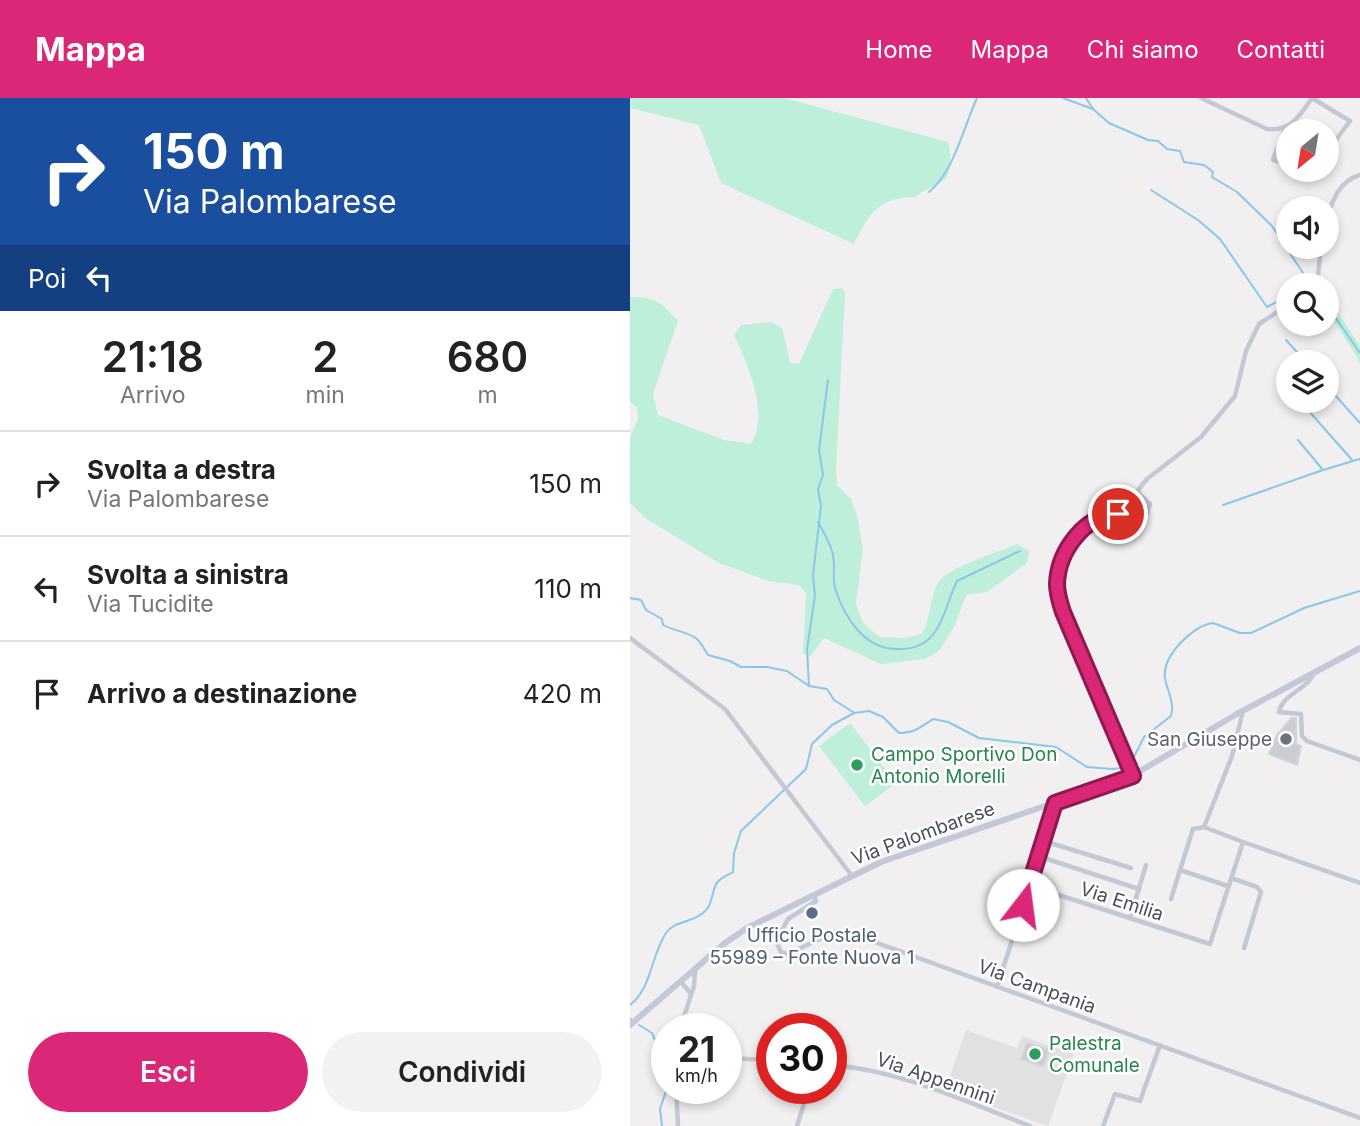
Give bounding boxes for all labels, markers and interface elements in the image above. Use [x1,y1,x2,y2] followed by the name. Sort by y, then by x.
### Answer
[35,29,146,69] text: Mappa
[865,35,933,64] text: Home
[971,35,1049,64] text: Mappa
[1087,35,1199,64] text: Chi siamo
[1237,35,1325,64] text: Contatti
[1276,119,1339,182] north arrow
[1276,119,1339,413] map controls
[143,122,285,181] text: 150 m
[28,126,119,217] icon: right
[143,182,397,221] text: Via Palombarese
[1276,196,1339,259] button: sound
[80,259,118,297] icon: left
[28,263,66,294] text: Poi
[1276,273,1339,336] button: search
[102,331,204,382] text: 21:18
[312,331,338,382] text: 2
[447,331,528,382] text: 680
[1276,350,1339,413] button: layers
[120,381,186,409] text: Arrivo
[306,381,345,409] text: min
[477,381,498,409] text: m
[87,454,276,485] text: Svolta a destra
[28,465,66,503] icon: right
[529,468,602,499] text: 150 m
[1088,484,1148,544] pin
[87,485,269,513] text: Via Palombarese
[1099,495,1137,533] icon: arrive
[87,559,289,590] text: Svolta a sinistra
[28,570,66,608] icon: left
[534,573,602,604] text: 110 m
[87,590,214,618] text: Via Tucidite
[28,675,66,713] icon: arrive
[87,678,357,709] text: Arrivo a destinazione
[523,678,602,709] text: 420 m
[1147,728,1272,751] place label: San Giuseppe
[1278,731,1294,747] marker: San Giuseppe
[871,743,1057,788] place label: Campo Sportivo Don Antonio Morelli
[849,757,865,773] marker: Campo Sportivo Don Antonio Morelli
[848,797,998,870] street label: Via Palombarese
[986,868,1060,942] position arrow
[1077,877,1166,926] street label: Via Emilia
[804,905,820,921] marker: Ufficio Postale 55989 – Fonte Nuova 1
[709,924,915,969] place label: Ufficio Postale 55989 – Fonte Nuova 1
[975,954,1099,1018] street label: Via Campania
[756,1013,847,1104] speed limit sign: 30
[678,1028,715,1070] text: 21
[28,1032,308,1112] button: Esci
[322,1032,602,1112] button: Condividi
[1049,1032,1140,1077] place label: Palestra Comunale
[1027,1046,1043,1062] marker: Palestra Comunale
[873,1047,998,1110] street label: Via Appennini
[675,1065,718,1086] text: km/h

